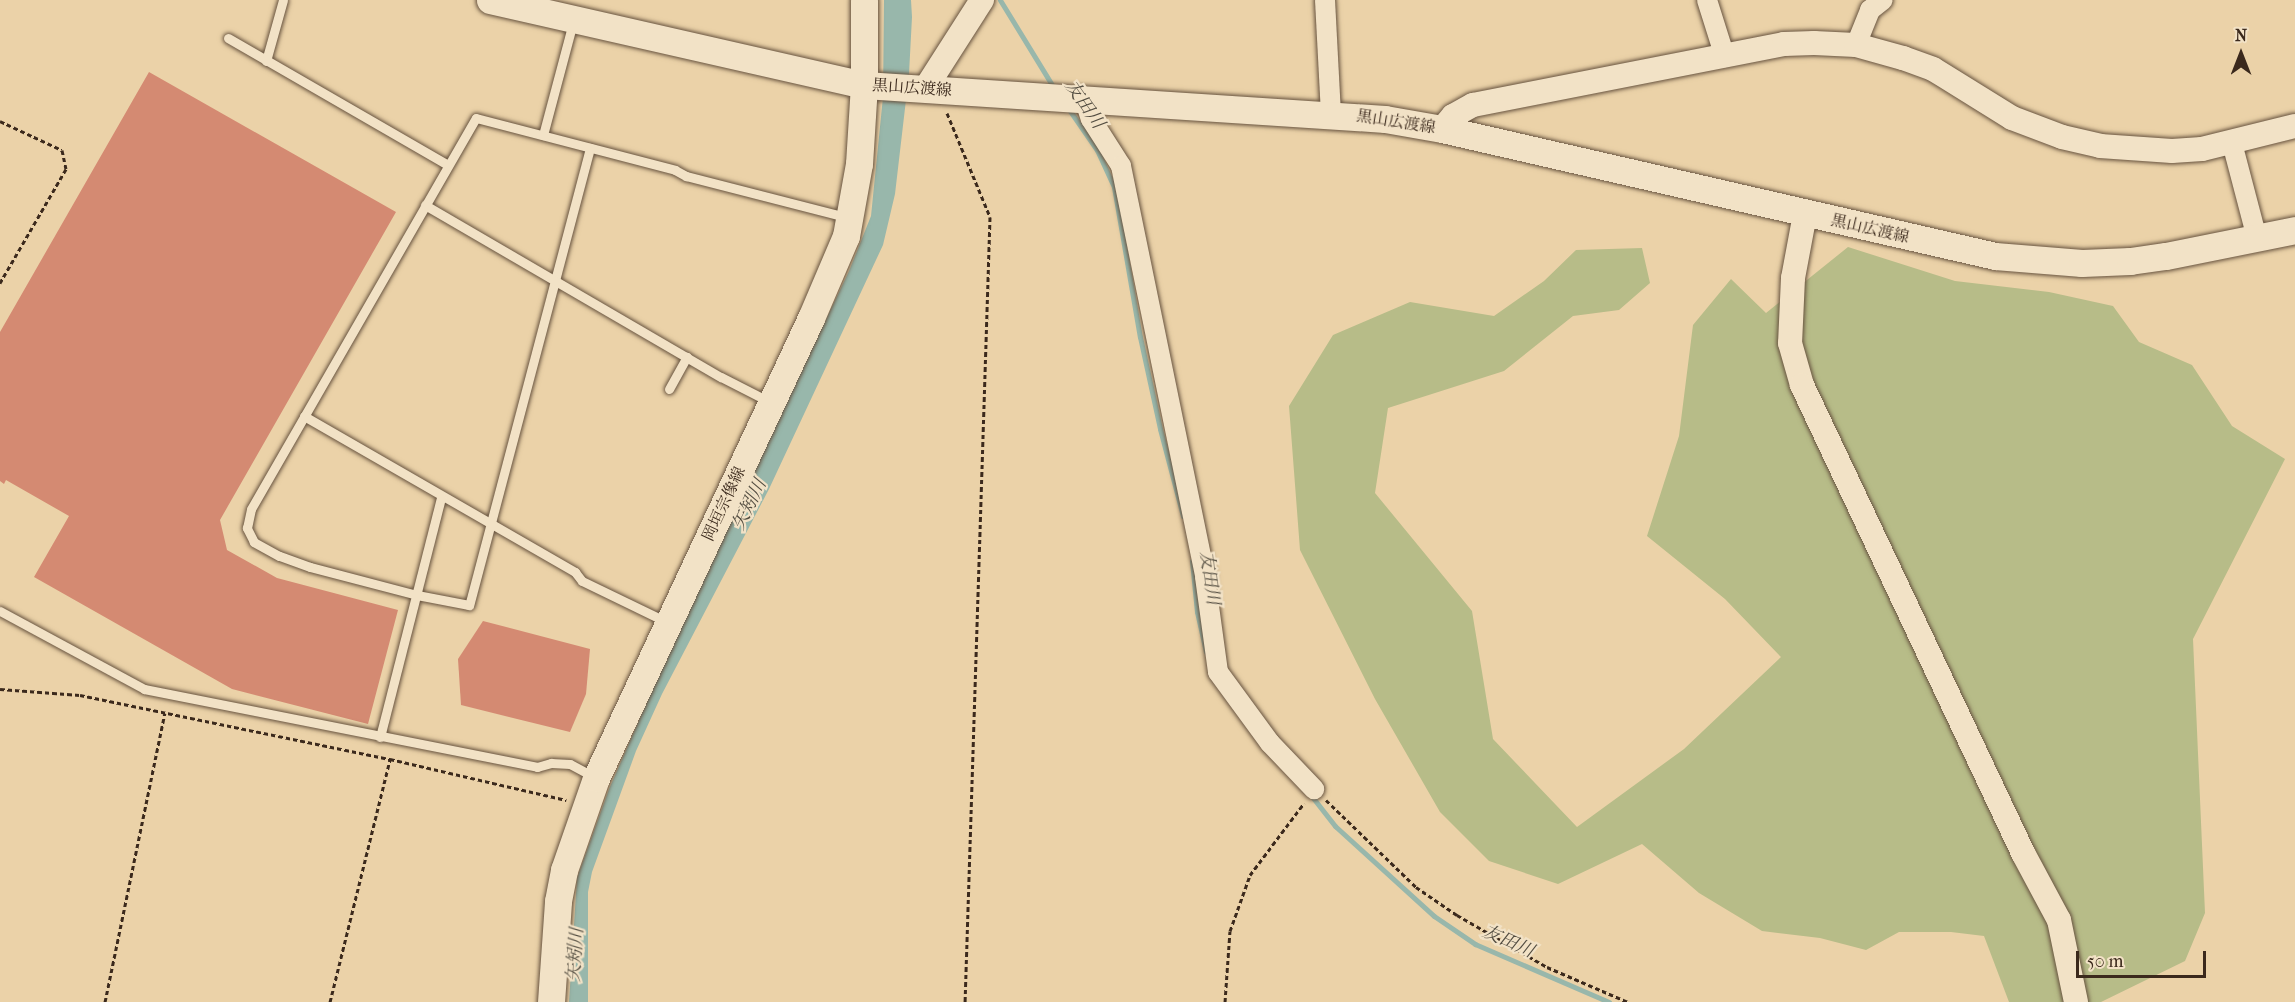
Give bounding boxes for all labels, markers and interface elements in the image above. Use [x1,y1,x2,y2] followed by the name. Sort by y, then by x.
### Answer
[2211,24,2271,84] north arrow
[2235,26,2247,45] text: N
[871,76,953,100] street label: 黒山広渡線
[1060,77,1108,133] water label: 友田川
[1355,106,1437,138] street label: 黒山広渡線
[1829,211,1911,247] street label: 黒山広渡線
[698,464,750,544] street label: 岡垣宗像線
[728,476,772,534] water label: 矢矧川
[1195,550,1223,606] water label: 友田川
[1479,921,1537,963] water label: 友田川
[563,927,589,983] water label: 矢矧川
[2079,939,2210,977] scale bar
[2087,951,2123,972] text: 50 m

